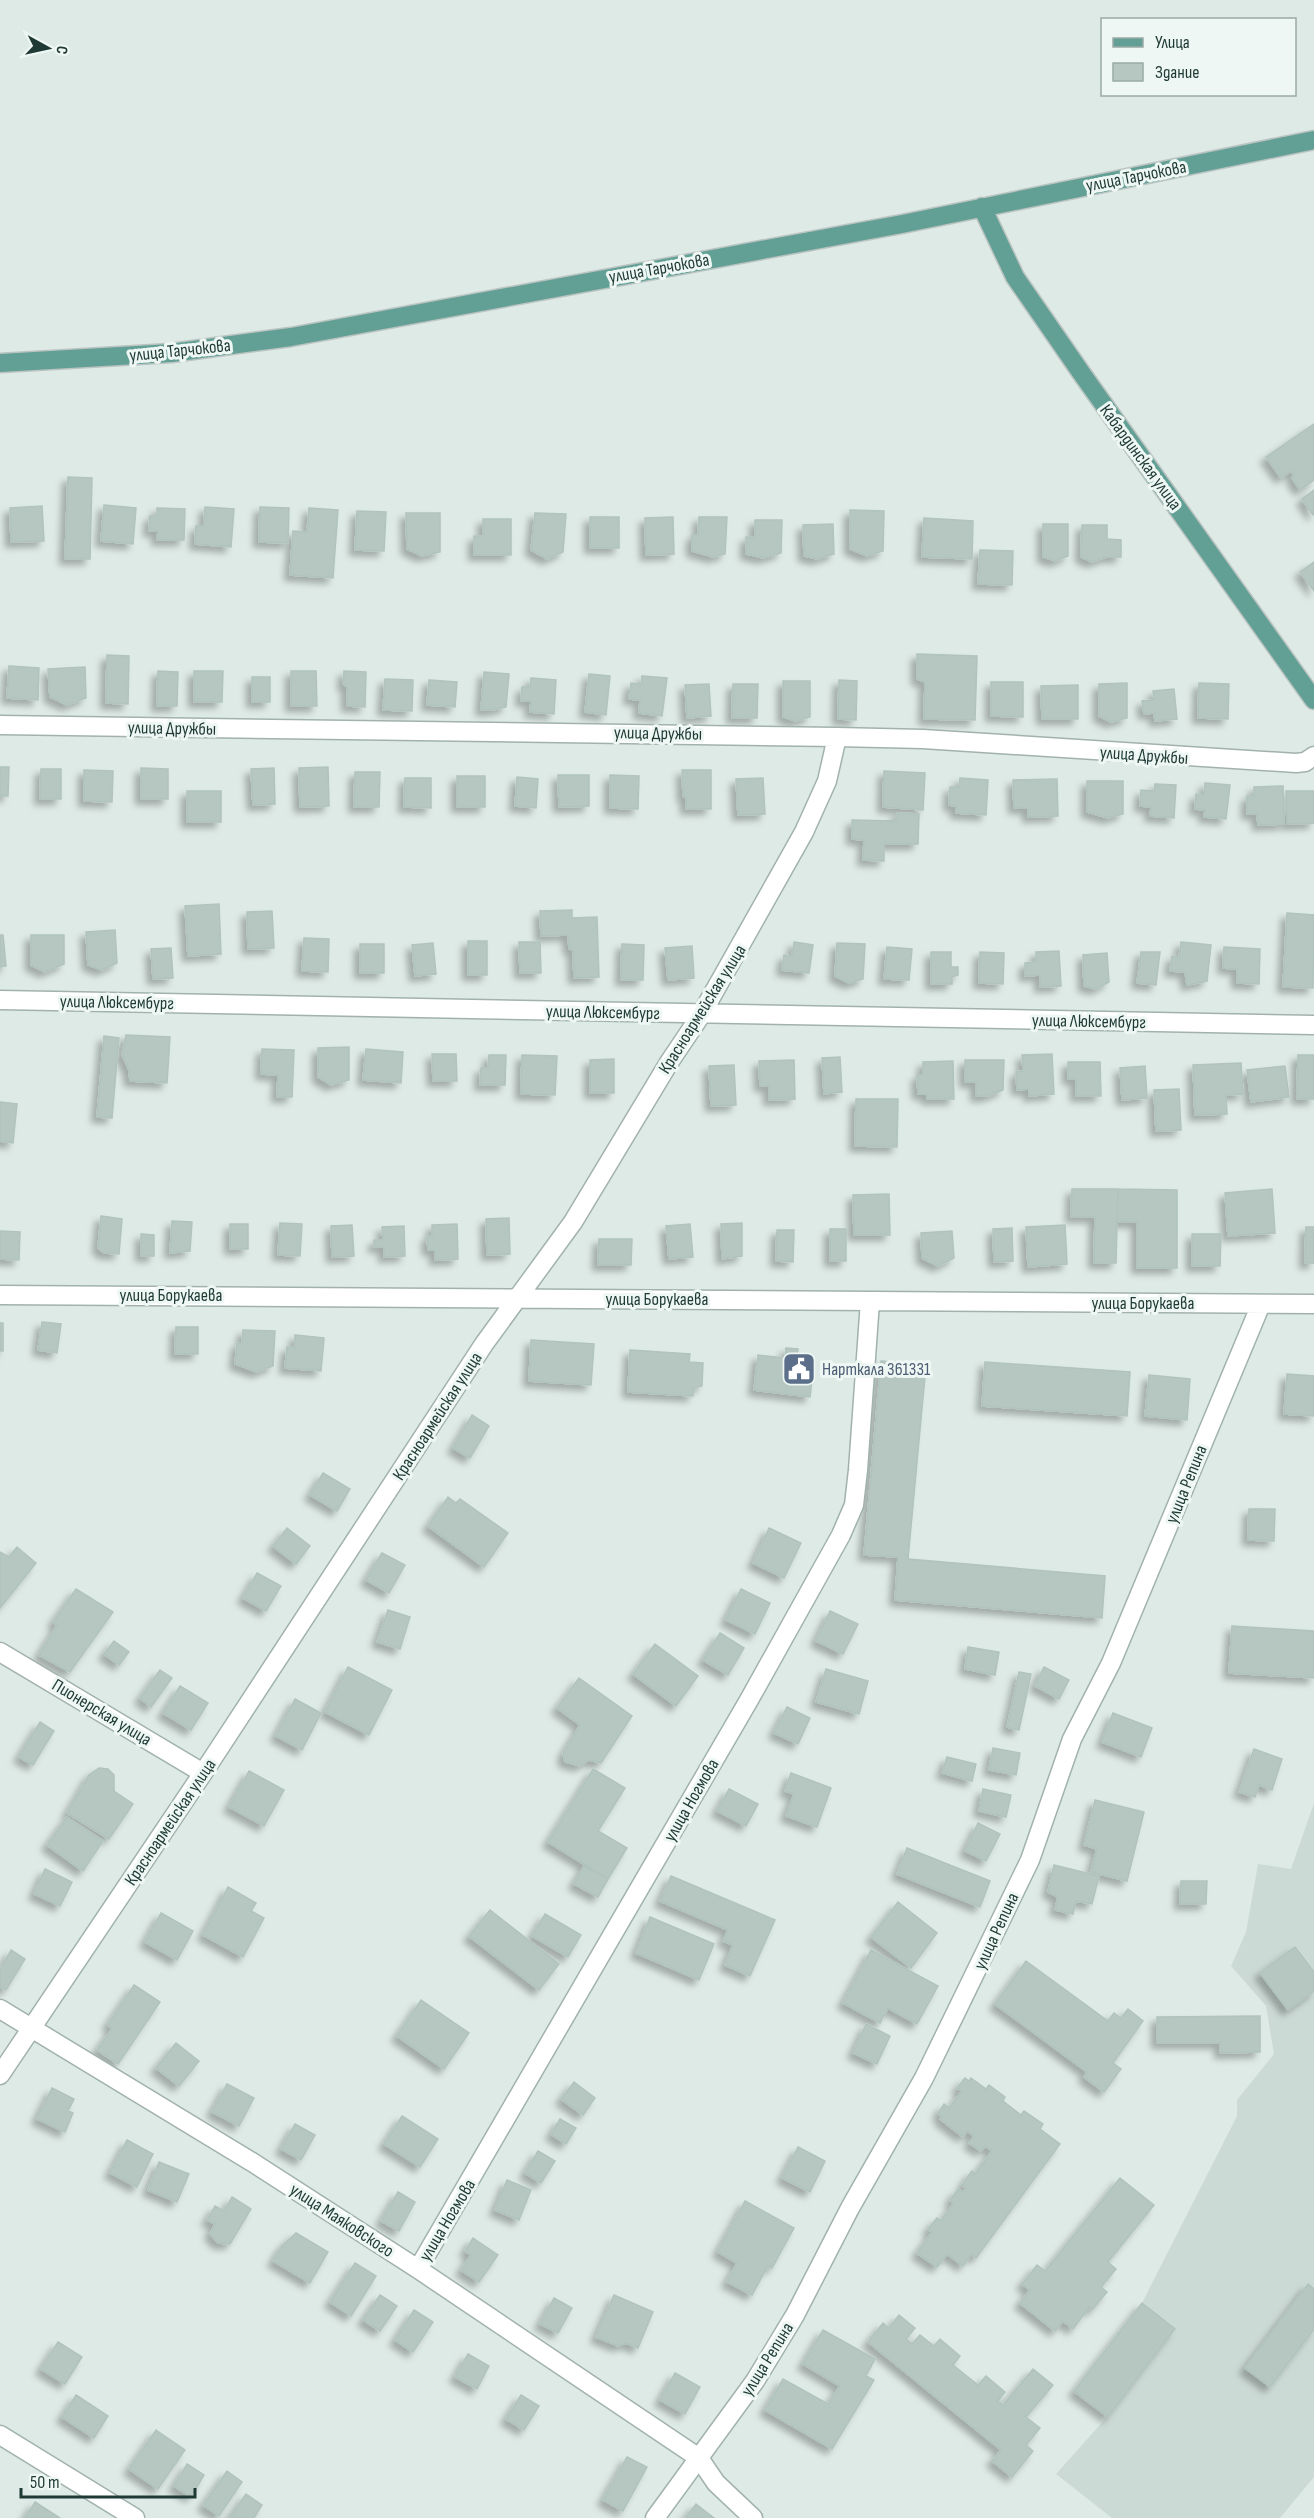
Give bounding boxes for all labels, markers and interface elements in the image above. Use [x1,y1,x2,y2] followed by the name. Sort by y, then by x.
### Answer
[18,18,78,78] north arrow
[1101,18,1296,96] legend
[1155,32,1190,53] text: Улица
[51,44,71,55] text: С
[1155,62,1200,83] text: Здание
[1084,156,1188,196] street label: улица Тарчокова
[607,249,711,288] street label: улица Тарчокова
[128,335,232,366] street label: улица Тарчокова
[1095,400,1186,514] street label: Кабардинская улица
[128,717,216,740] street label: улица Дружбы
[614,722,702,745] street label: улица Дружбы
[1099,742,1189,769] street label: улица Дружбы
[654,941,751,1078] street label: Красноармейская улица
[60,991,174,1014] street label: улица Люксембург
[546,1001,660,1024] street label: улица Люксембург
[1032,1010,1146,1033] street label: улица Люксембург
[120,1285,223,1306] street label: улица Борукаева
[606,1289,709,1310] street label: улица Борукаева
[1092,1293,1195,1314] street label: улица Борукаева
[388,1348,487,1484] street label: Красноармейская улица
[781,1351,817,1387] public building icon: Нарткала 361331
[822,1359,931,1380] place label: Нарткала 361331
[1161,1442,1212,1526] street label: улица Репина
[48,1675,155,1750] street label: Пионерская улица
[120,1755,221,1890] street label: Красноармейская улица
[659,1755,724,1845] street label: улица Ногмова
[970,1889,1023,1973] street label: улица Репина
[415,2175,480,2265] street label: улица Ногмова
[286,2179,398,2262] street label: улица Маяковского
[737,2319,798,2400] street label: улица Репина
[21,2461,195,2499] scale bar
[30,2472,60,2493] text: 50 m

